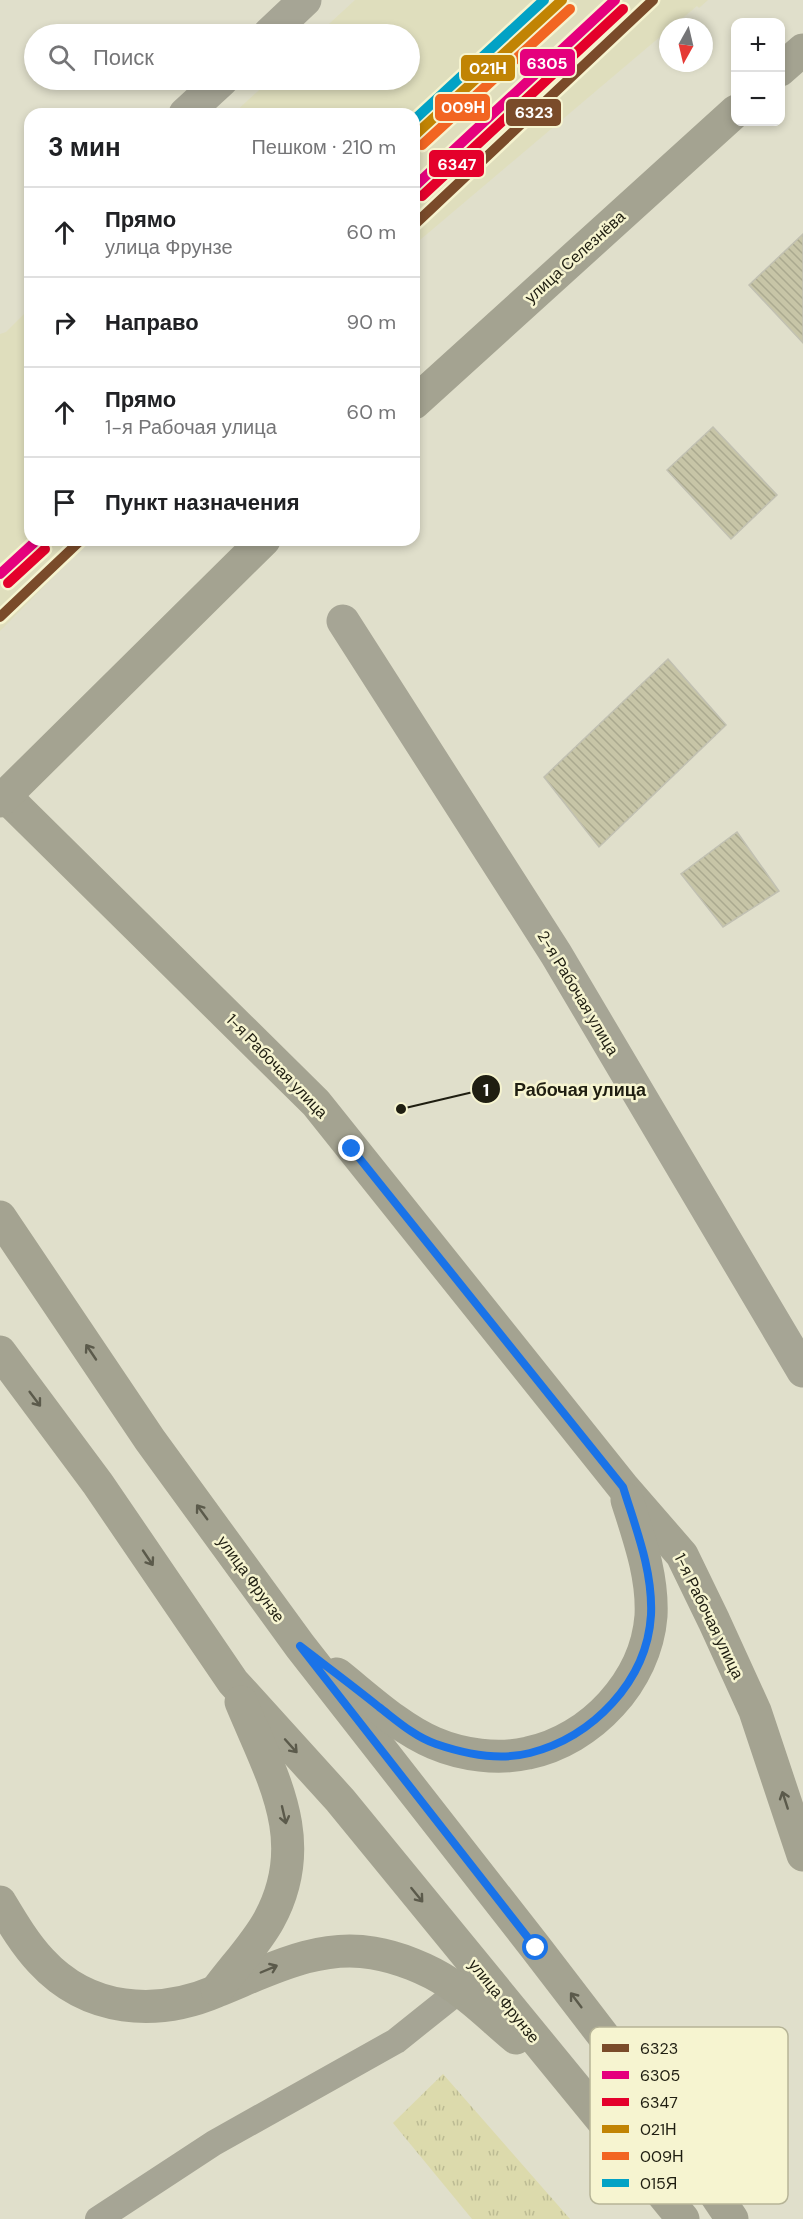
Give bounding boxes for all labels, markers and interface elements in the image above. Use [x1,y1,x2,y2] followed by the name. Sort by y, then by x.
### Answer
[659,18,713,72] north arrow
[731,18,785,126] map controls
[731,18,785,72] button: +
[24,24,420,90] search box
[45,41,78,74] icon: search
[93,43,154,72] text: Поиск
[519,48,576,77] line badge: 6305
[526,53,568,74] text: 6305
[460,54,516,82] line badge: 021Н
[469,58,507,79] text: 021Н
[731,72,785,126] button: −
[434,93,491,122] line badge: 009Н
[441,97,485,118] text: 009Н
[505,98,562,127] line badge: 6323
[515,102,553,123] text: 6323
[48,130,121,164] text: 3 мин
[251,134,396,160] text: Пешком · 210 m
[428,149,485,178] line badge: 6347
[438,154,477,175] text: 6347
[105,205,176,234] text: Прямо
[520,206,630,308] street label: улица Селезнёва
[48,216,81,249] icon: ahead
[347,219,396,245] text: 60 m
[105,234,233,260] text: улица Фрунзе
[48,306,81,339] icon: right
[105,308,199,337] text: Направо
[347,309,396,335] text: 90 m
[105,385,176,414] text: Прямо
[48,396,81,429] icon: ahead
[347,399,396,425] text: 60 m
[105,414,277,440] text: 1-я Рабочая улица
[48,486,81,519] icon: arrive
[105,488,300,517] text: Пункт назначения
[533,927,624,1059] street label: 2-я Рабочая улица
[222,1009,332,1123] street label: 1-я Рабочая улица
[471,1071,658,1107] callout: Рабочая улица
[483,1078,489,1102] text: 1
[514,1078,647,1102] text: Рабочая улица
[338,1135,364,1161] route end
[85,1344,97,1361] one-way arrow
[29,1391,41,1407] one-way arrow
[196,1504,208,1520] one-way arrow
[213,1532,290,1627] street label: улица Фрунзе
[142,1549,154,1565] one-way arrow
[669,1550,749,1682] street label: 1-я Рабочая улица
[284,1738,298,1753] one-way arrow
[778,1791,789,1810] one-way arrow
[279,1806,291,1825] one-way arrow
[411,1887,424,1903] one-way arrow
[522,1934,548,1960] route start
[464,1955,544,2047] street label: улица Фрунзе
[260,1962,278,1974] one-way arrow
[570,1993,583,2009] one-way arrow
[590,2027,788,2204] legend
[640,2038,678,2059] text: 6323
[640,2065,680,2086] text: 6305
[640,2092,678,2113] text: 6347
[640,2119,677,2140] text: 021Н
[640,2146,684,2167] text: 009Н
[640,2173,677,2194] text: 015Я

